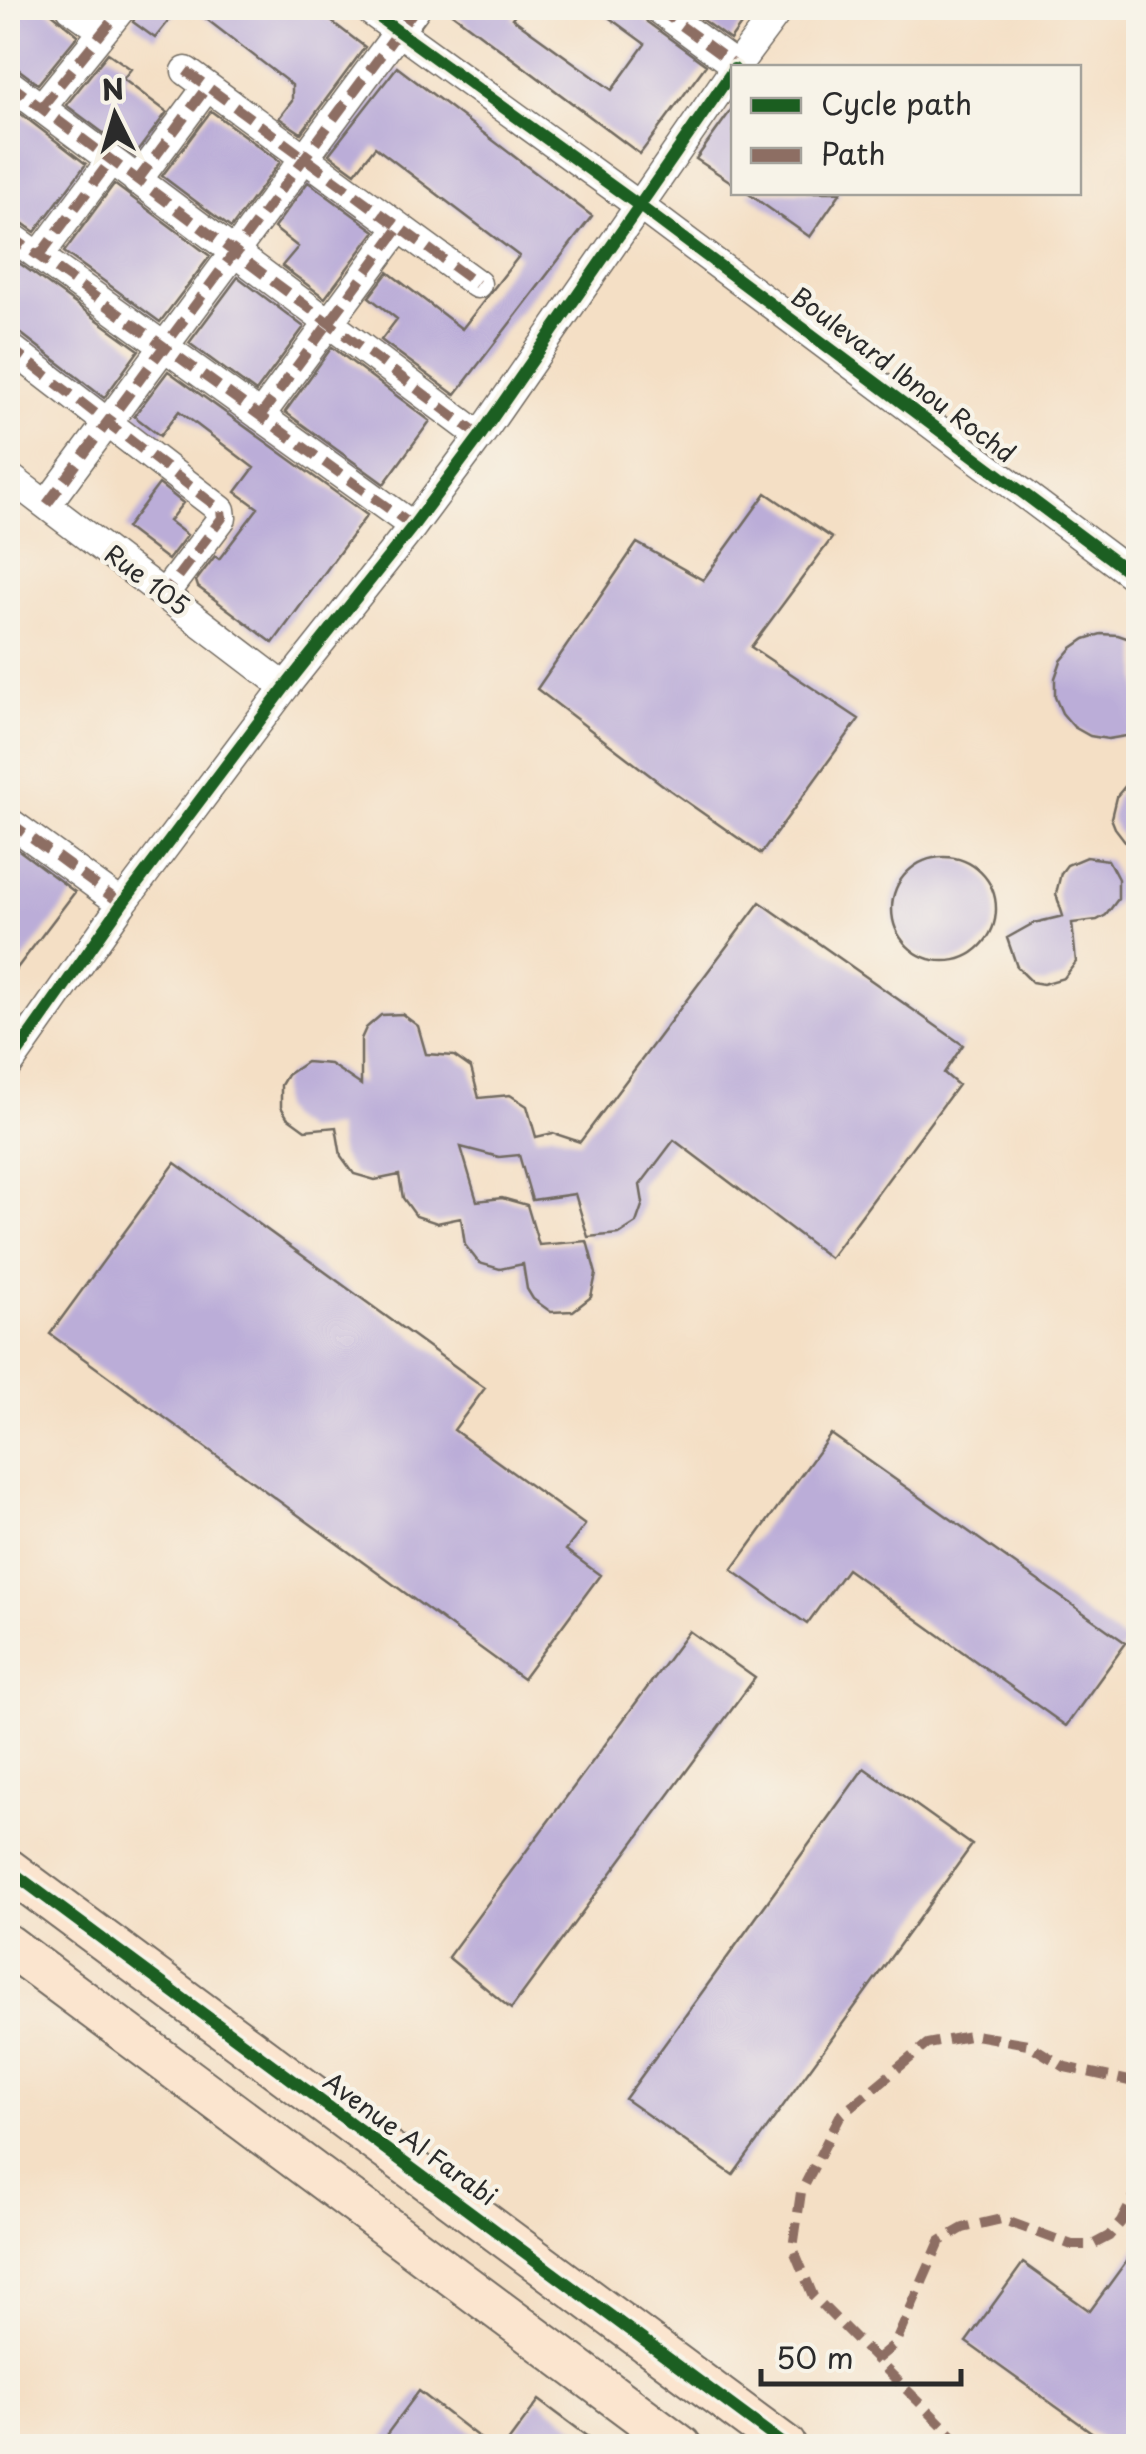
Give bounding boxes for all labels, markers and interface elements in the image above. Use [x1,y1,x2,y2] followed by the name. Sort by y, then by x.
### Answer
[65,65,165,165] north arrow
[731,65,1081,195] legend
[100,66,126,111] text: N
[821,80,972,125] text: Cycle path
[821,130,886,175] text: Path
[784,277,1024,471] street label: Boulevard Ibnou Rochd
[97,535,198,624] street label: Rue 105
[316,2062,505,2214] street label: Avenue Al Farabi
[761,2324,961,2386] scale bar
[776,2334,854,2379] text: 50 m

